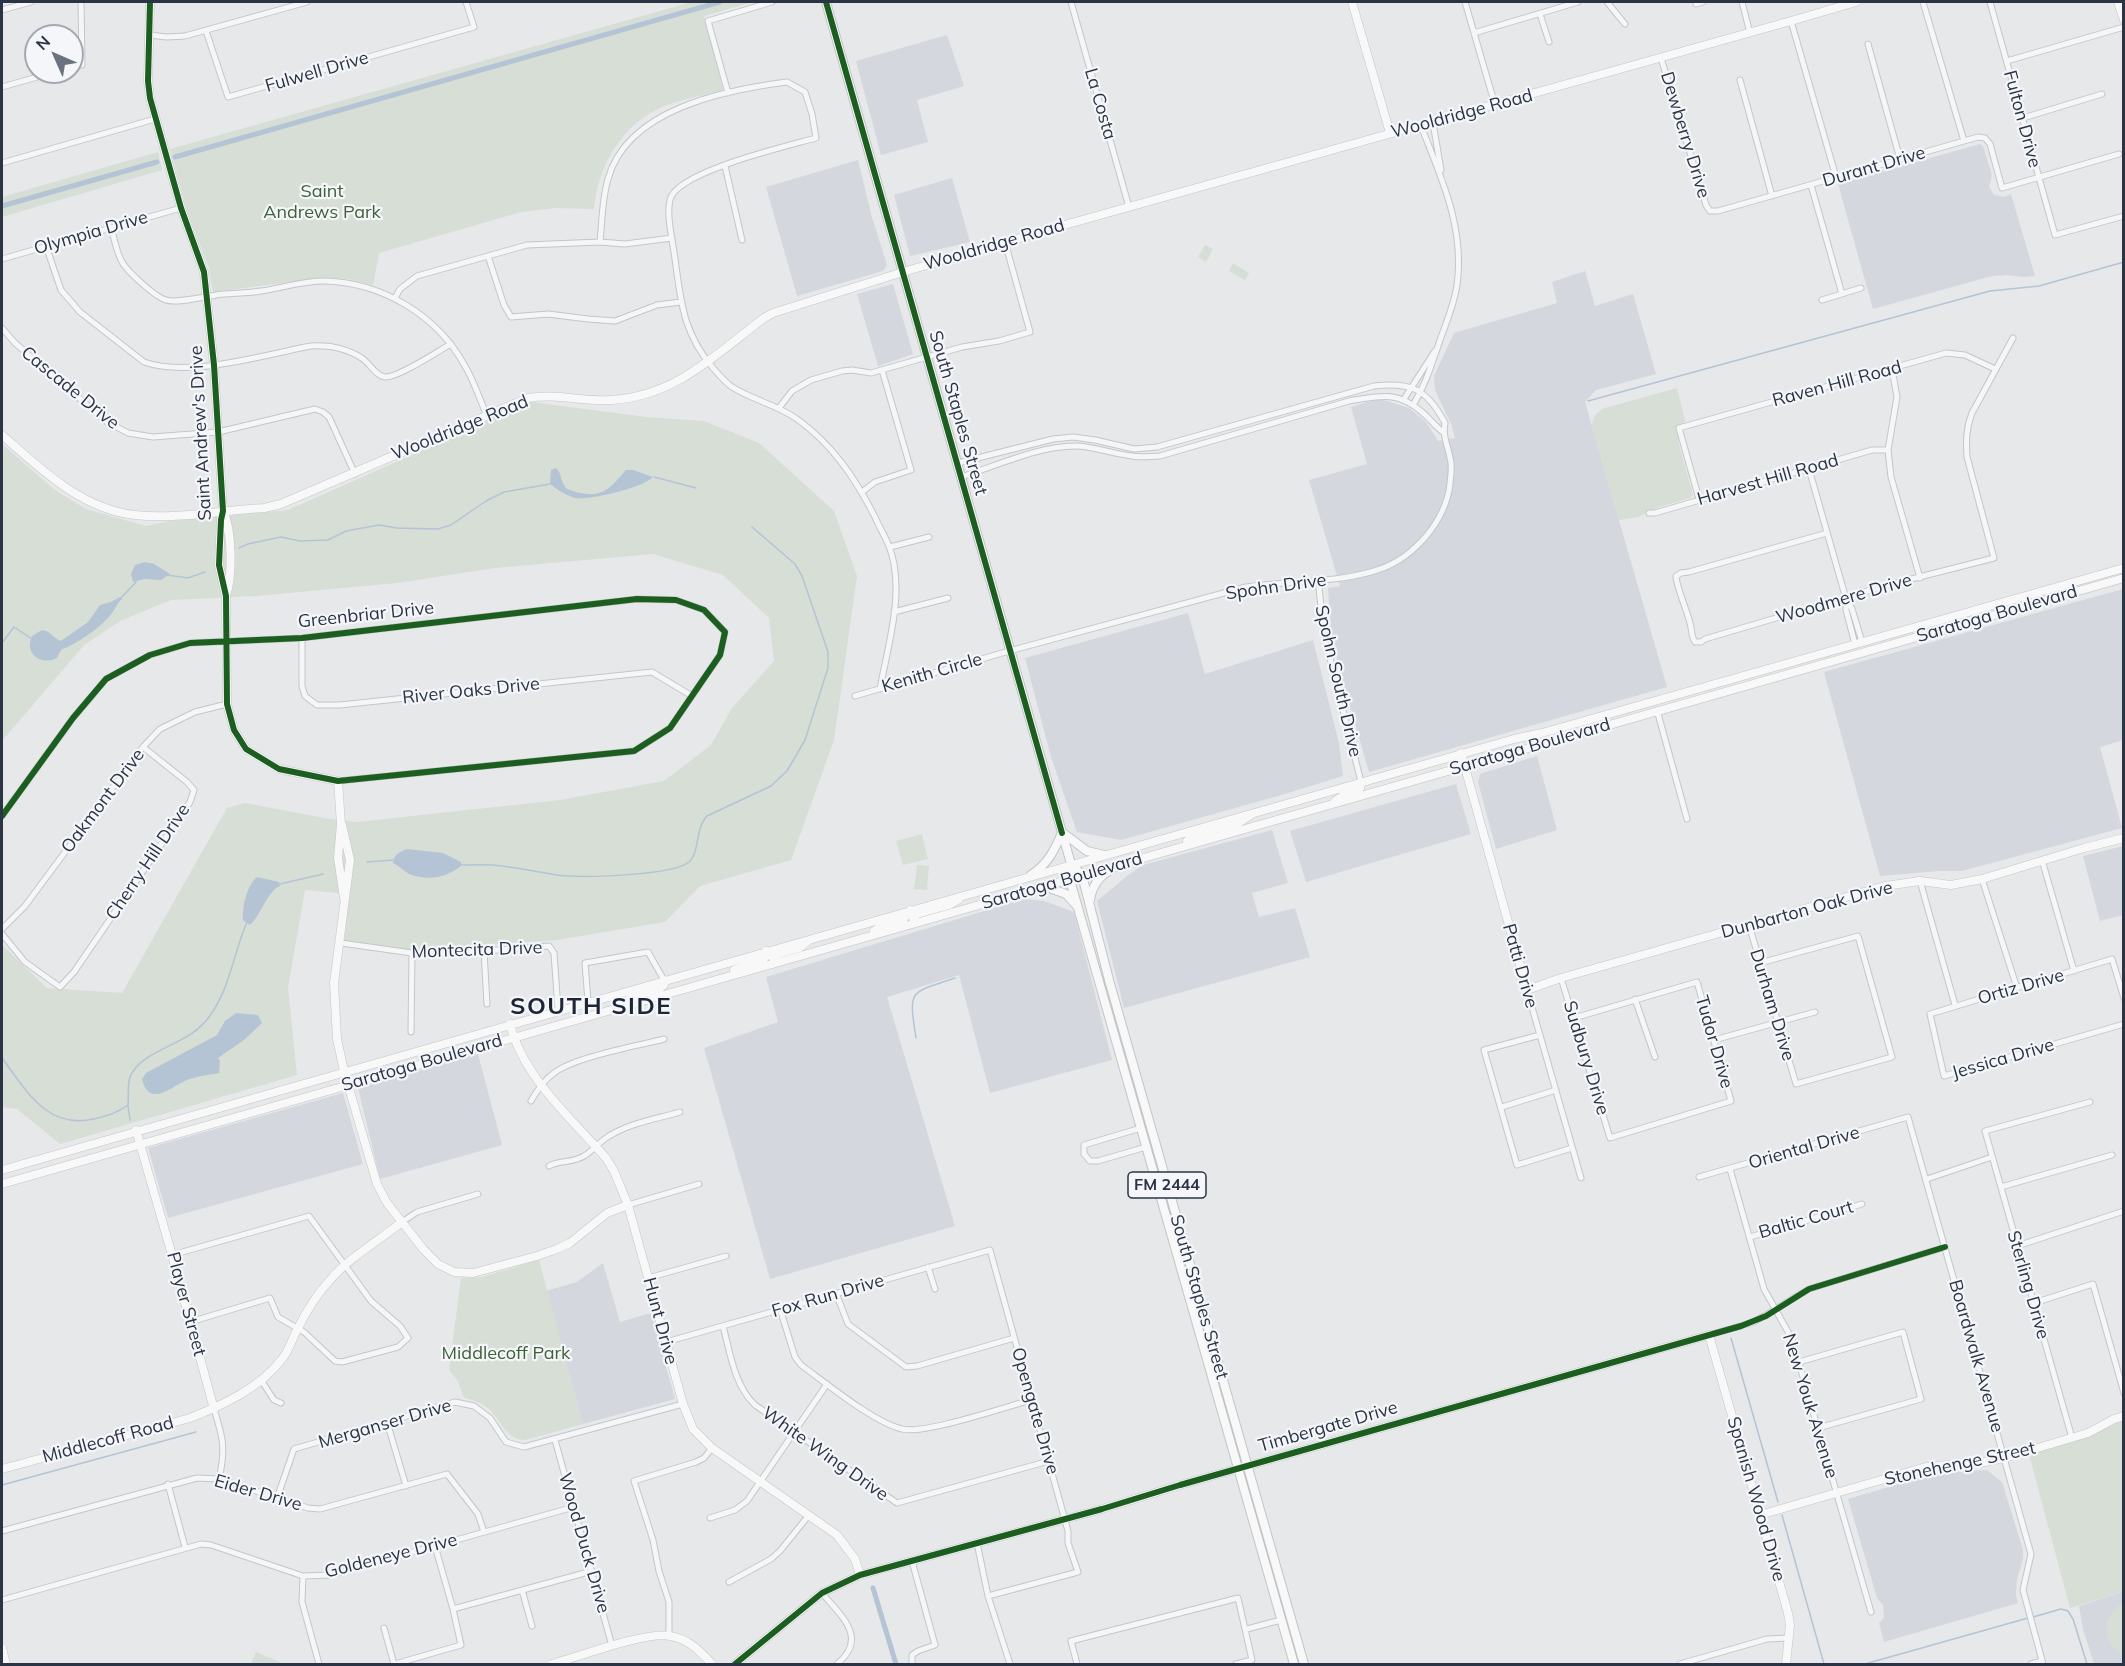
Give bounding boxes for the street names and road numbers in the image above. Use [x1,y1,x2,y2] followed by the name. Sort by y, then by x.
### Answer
[263,47,371,97] street label: Fulwell Drive
[1080,66,1120,142] street label: La Costa
[1999,68,2045,170] street label: Fulton Drive
[1656,69,1714,201] street label: Dewberry Drive
[1389,85,1535,143] street label: Wooldridge Road
[1820,142,1928,192] street label: Durant Drive
[31,206,151,260] street label: Olympia Drive
[921,215,1067,275] street label: Wooldridge Road
[924,328,992,498] street label: South Staples Street
[17,342,123,434] street label: Cascade Drive
[186,345,216,521] street label: Saint Andrew's Drive
[1770,356,1904,412] street label: Raven Hill Road
[388,391,532,465] street label: Wooldridge Road
[1695,449,1841,511] street label: Harvest Hill Road
[1224,569,1328,605] street label: Spohn Drive
[1774,569,1914,629] street label: Woodmere Drive
[1914,581,2080,647] street label: Saratoga Boulevard
[297,597,435,633] street label: Greenbriar Drive
[1310,603,1366,759] street label: Spohn South Drive
[879,648,985,698] street label: Kenith Circle
[401,673,541,709] street label: River Oaks Drive
[1447,714,1613,780] street label: Saratoga Boulevard
[57,745,149,857] street label: Oakmont Drive
[101,800,195,924] street label: Cherry Hill Drive
[979,848,1145,914] street label: Saratoga Boulevard
[1719,877,1895,943] street label: Dunbarton Oak Drive
[1498,921,1542,1011] street label: Patti Drive
[411,937,543,963] street label: Montecita Drive
[1745,947,1799,1063] street label: Durham Drive
[1975,964,2067,1010] street label: Ortiz Drive
[1690,993,1738,1091] street label: Tudor Drive
[1558,998,1614,1118] street label: Sudbury Drive
[339,1030,505,1096] street label: Saratoga Boulevard
[1949,1034,2057,1084] street label: Jessica Drive
[1746,1122,1862,1174] street label: Oriental Drive
[1128,1172,1206,1198] road number: FM 2444
[1756,1196,1856,1244] street label: Baltic Court
[1165,1212,1233,1382] street label: South Staples Street
[2002,1228,2054,1342] street label: Sterling Drive
[162,1250,210,1358] street label: Player Street
[769,1270,887,1322] street label: Fox Run Drive
[638,1275,682,1367] street label: Hunt Drive
[1944,1277,2008,1435] street label: Boardwalk Avenue
[1778,1331,1842,1481] street label: New Youk Avenue
[1007,1345,1063,1477] street label: Opengate Drive
[316,1395,454,1453] street label: Merganser Drive
[1256,1397,1400,1457] street label: Timbergate Drive
[758,1402,892,1506] street label: White Wing Drive
[40,1412,176,1468] street label: Middlecoff Road
[1722,1414,1790,1584] street label: Spanish Wood Drive
[1882,1437,2038,1491] street label: Stonehenge Street
[212,1470,304,1516] street label: Eider Drive
[554,1470,614,1616] street label: Wood Duck Drive
[322,1529,460,1583] street label: Goldeneye Drive

